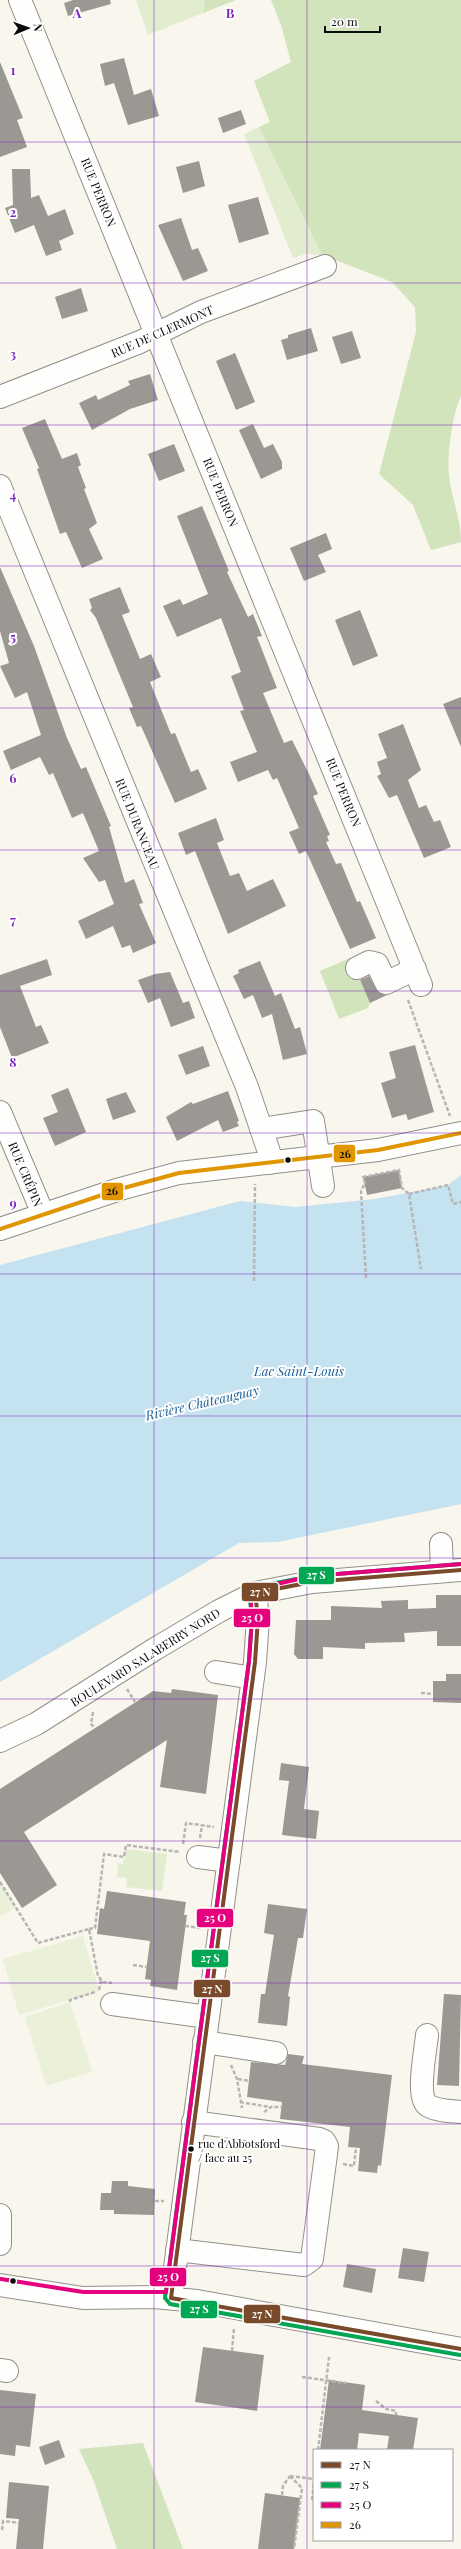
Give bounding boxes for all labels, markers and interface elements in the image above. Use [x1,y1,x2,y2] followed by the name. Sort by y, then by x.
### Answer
[72,4,82,21] text: A
[226,4,235,21] text: B
[8,8,48,48] north arrow
[325,8,380,34] scale bar
[331,13,358,29] text: 20 m
[31,23,46,32] text: N
[11,61,16,78] text: 1
[78,155,120,229] street label: RUE PERRON
[10,203,17,220] text: 2
[108,301,216,361] street label: RUE DE CLERMONT
[10,345,16,362] text: 3
[200,455,242,529] street label: RUE PERRON
[10,486,17,503] text: 4
[10,628,16,645] text: 5
[323,755,365,829] street label: RUE PERRON
[9,769,17,786] text: 6
[112,776,164,872] street label: RUE DURANCEAU
[10,911,16,928] text: 7
[9,1053,17,1070] text: 8
[5,1139,47,1209] street label: RUE CRÉPIN
[333,1144,356,1163] line badge: 26
[339,1146,351,1161] text: 26
[283,1155,293,1165] unlabelled marker
[101,1182,124,1201] line badge: 26
[106,1183,118,1198] text: 26
[9,1194,17,1211] text: 9
[253,1362,344,1379] water label: Lac Saint-Louis
[143,1381,260,1424] water label: Rivière Châteauguay
[298,1566,335,1585] line badge: 27 S
[306,1567,326,1582] text: 27 S
[241,1582,279,1602] line badge: 27 N
[249,1584,271,1599] text: 27 N
[67,1604,223,1710] street label: BOULEVARD SALABERRY NORD
[233,1608,271,1628] line badge: 25 O
[241,1610,263,1625] text: 25 O
[196,1908,234,1928] line badge: 25 O
[204,1910,226,1925] text: 25 O
[191,1949,229,1968] line badge: 27 S
[200,1950,220,1965] text: 27 S
[193,1979,231,1998] line badge: 27 N
[201,1981,223,1996] text: 27 N
[198,2136,281,2165] place label: rue d'Abbotsford / face au 25
[186,2144,196,2154] marker: rue d'Abbotsford / face au 25
[149,2267,187,2287] line badge: 25 O
[157,2269,179,2284] text: 25 O
[8,2276,18,2286] unlabelled marker
[180,2300,218,2319] line badge: 27 S
[189,2301,209,2316] text: 27 S
[243,2304,281,2324] line badge: 27 N
[251,2306,273,2321] text: 27 N
[313,2449,453,2541] legend
[349,2456,371,2472] text: 27 N
[349,2476,369,2492] text: 27 S
[349,2496,372,2512] text: 25 O
[349,2516,361,2532] text: 26

